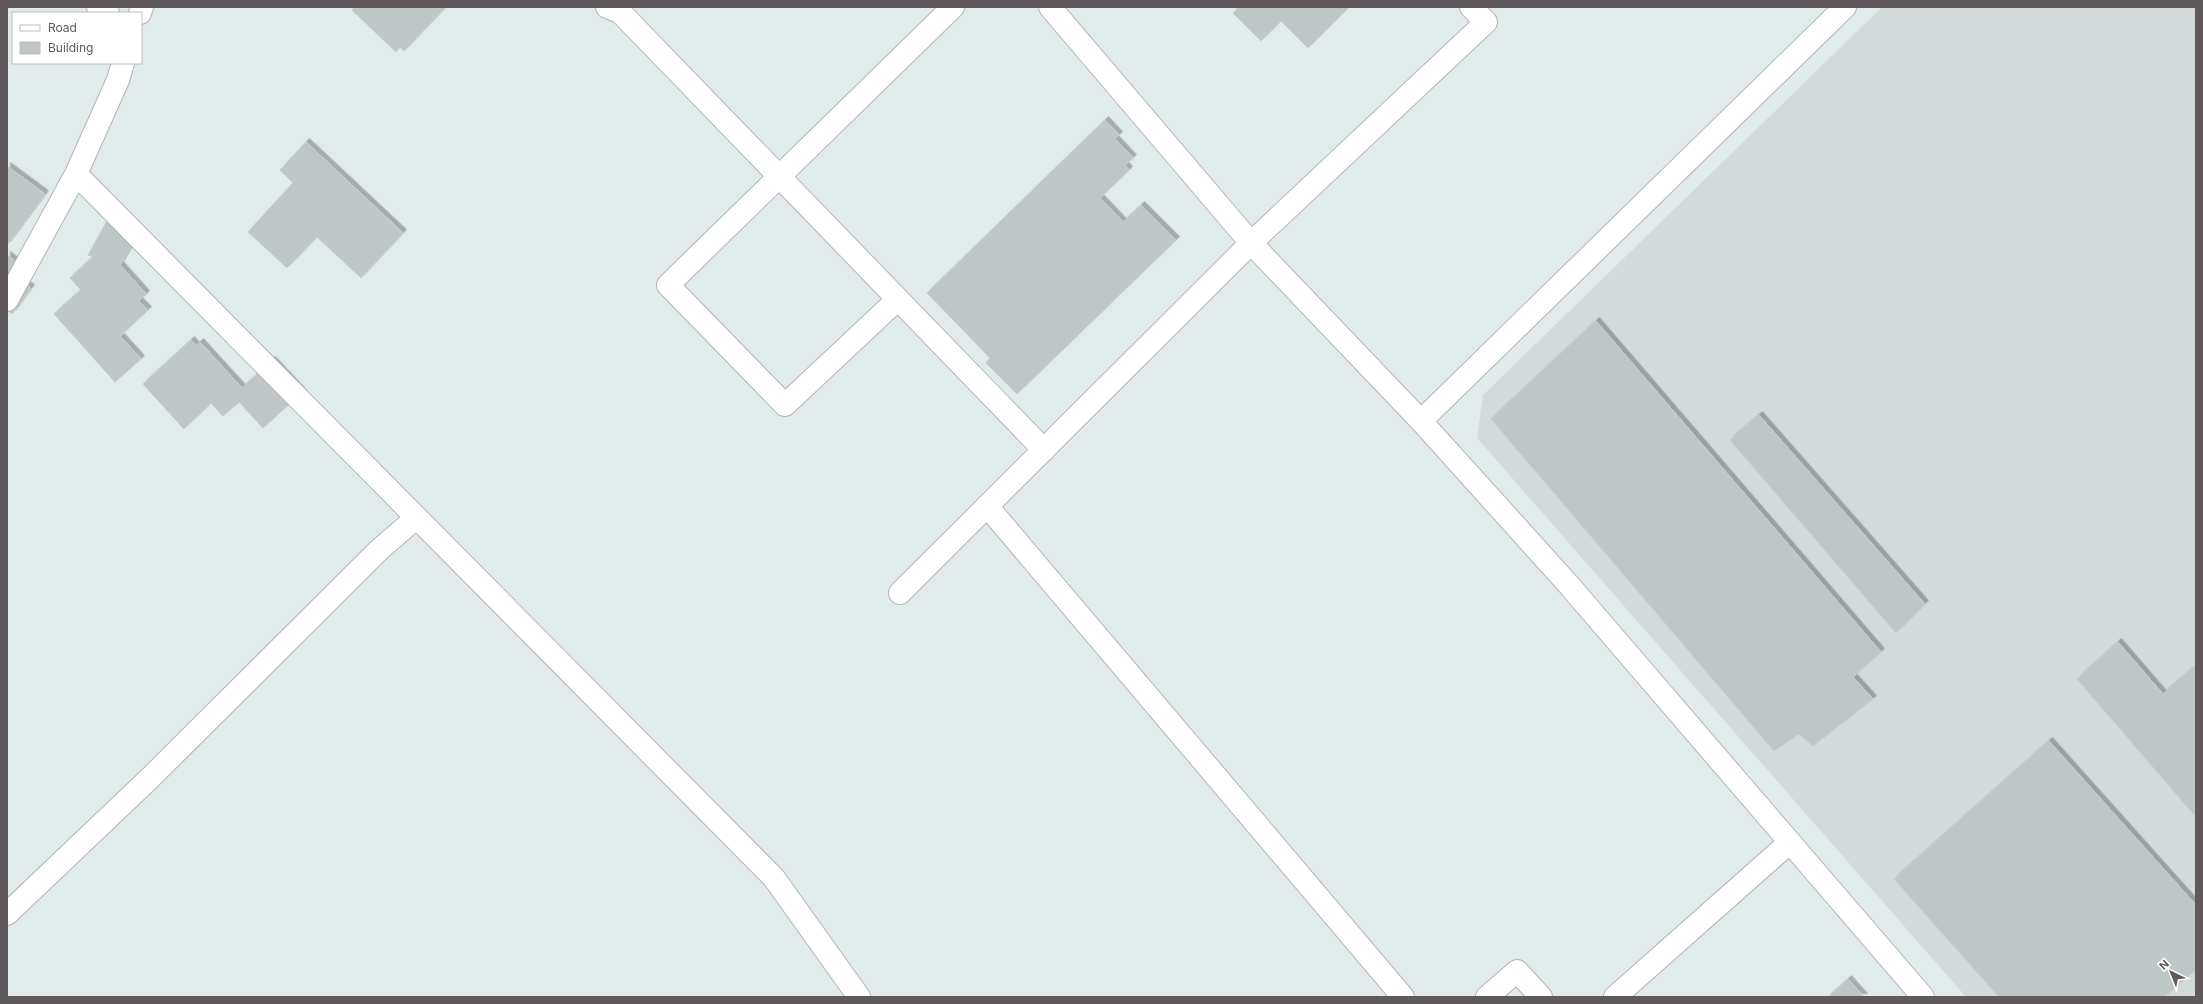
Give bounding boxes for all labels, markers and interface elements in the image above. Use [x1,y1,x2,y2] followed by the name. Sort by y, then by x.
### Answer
[12,12,142,64] legend
[48,20,77,35] text: Road
[48,40,93,55] text: Building
[2151,952,2191,992] north arrow
[2156,957,2172,973] text: N

